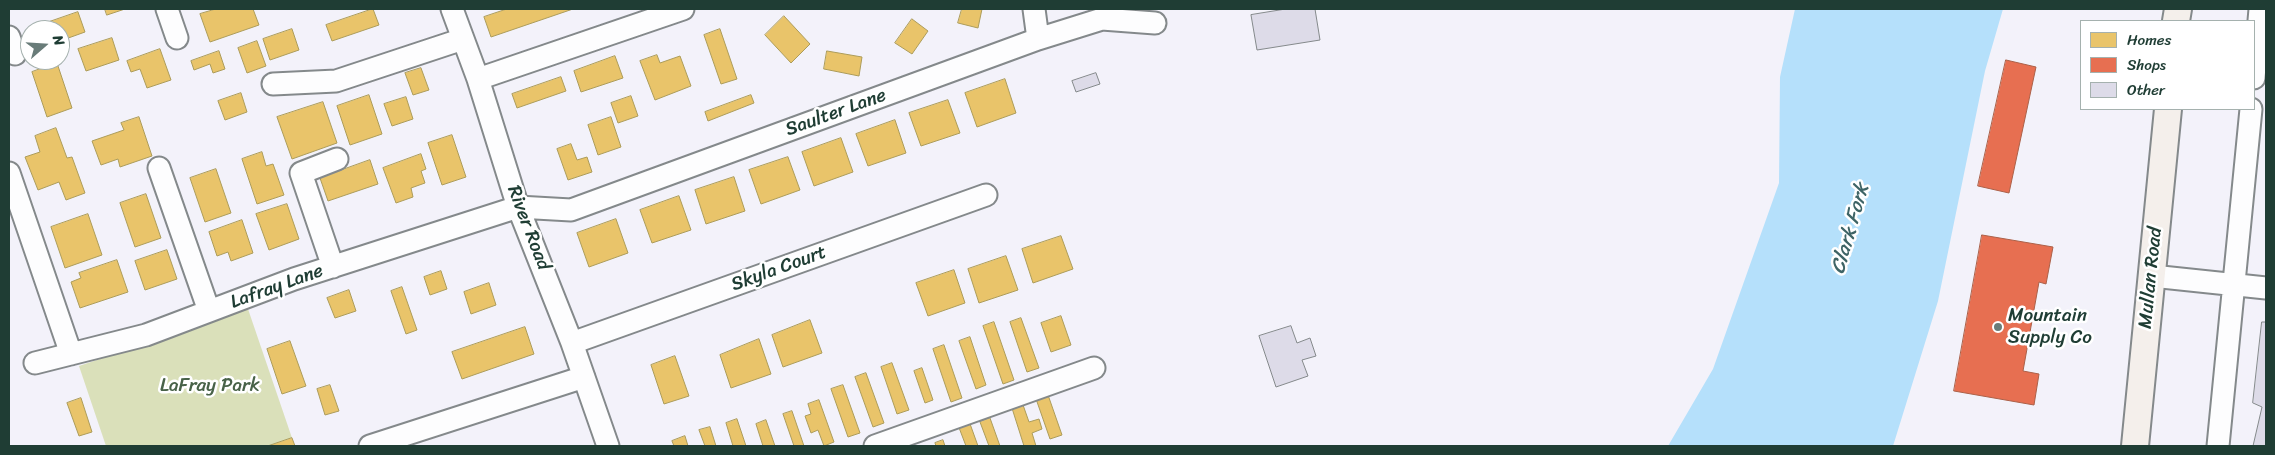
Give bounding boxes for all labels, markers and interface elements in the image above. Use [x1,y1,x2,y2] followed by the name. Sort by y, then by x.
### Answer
[20,20,70,70] north arrow
[2080,20,2255,110] legend
[2127,27,2171,53] text: Homes
[45,32,72,49] text: N
[2127,52,2166,78] text: Shops
[2127,77,2165,103] text: Other
[782,84,890,142] street label: Saulter Lane
[1827,181,1875,277] water label: Clark Fork
[501,182,555,274] street label: River Road
[2134,226,2168,330] street label: Mullan Road
[728,241,830,297] street label: Skyla Court
[228,260,326,314] street label: Lafray Lane
[2008,305,2092,349] place label: Mountain Supply Co
[1992,321,2004,333] marker: Mountain Supply Co
[160,375,260,397] park label: LaFray Park

